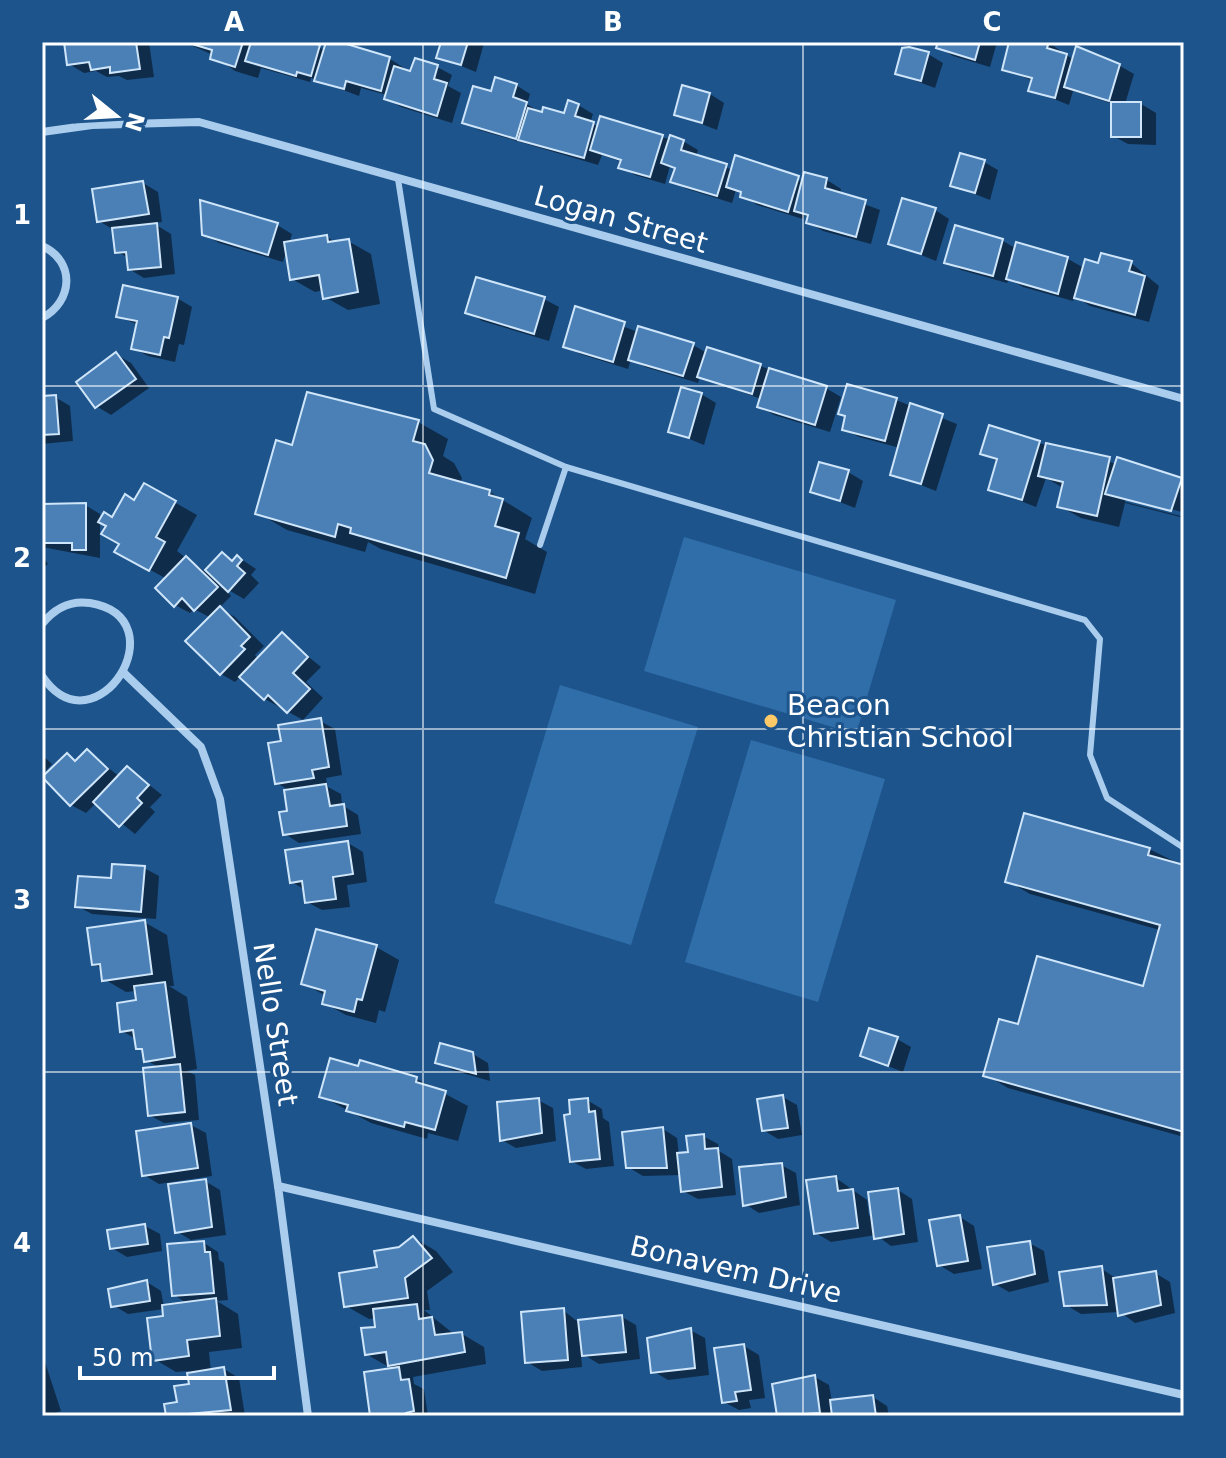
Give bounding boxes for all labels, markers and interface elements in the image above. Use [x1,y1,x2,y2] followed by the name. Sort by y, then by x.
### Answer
[224,7,244,37] text: A
[603,7,623,37] text: B
[982,7,1002,37] text: C
[76,76,156,156] north arrow
[120,109,149,135] text: N
[530,179,711,260] street label: Logan Street
[13,200,31,230] text: 1
[13,543,31,573] text: 2
[787,689,1014,754] place label: Beacon Christian School
[762,712,780,730] marker: Beacon Christian School
[13,885,31,915] text: 3
[246,940,305,1108] street label: Nello Street
[13,1228,31,1258] text: 4
[627,1229,845,1310] street label: Bonavem Drive
[80,1330,274,1380] scale bar
[92,1344,154,1372] text: 50 m

